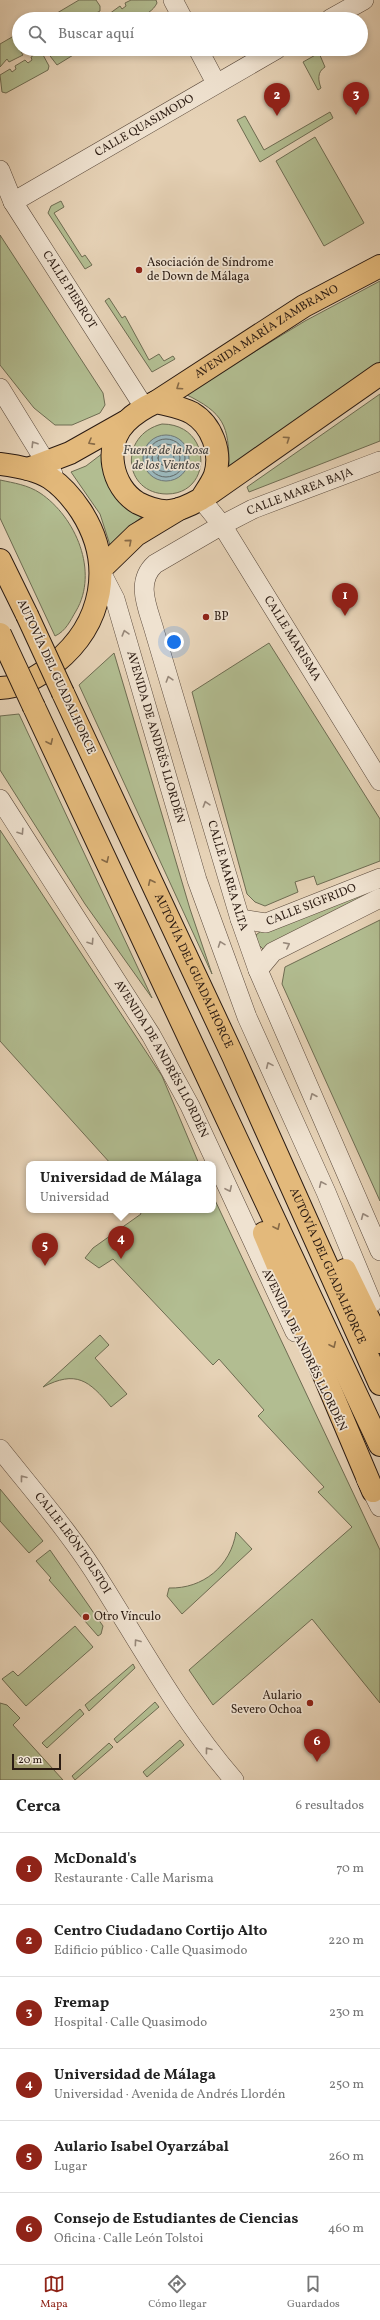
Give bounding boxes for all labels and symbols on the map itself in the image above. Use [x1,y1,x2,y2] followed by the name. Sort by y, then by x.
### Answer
[343,82,369,115] pin: 3
[264,83,290,116] pin: 2
[92,91,197,161] street label: CALLE QUASIMODO
[38,248,100,332] street label: CALLE PIERROT
[147,255,274,285] place label: Asociación de Síndrome de Down de Málaga
[134,265,144,275] marker: Asociación de Síndrome de Down de Málaga
[192,281,341,383] street label: AVENIDA MARÍA ZAMBRANO
[176,382,183,390] one-way arrow
[283,436,290,444] one-way arrow
[88,437,95,444] one-way arrow
[31,441,39,448] one-way arrow
[123,442,209,475] water label: Fuente de la Rosa de los Vientos
[244,464,356,520] street label: CALLE MAREA BAJA
[124,539,132,546] one-way arrow
[332,583,358,616] pin: 1
[260,593,325,685] street label: CALLE MARISMA
[13,596,100,757] street label: AUTOVÍA DEL GUADALHORCE
[214,609,228,625] place label: BP
[201,612,211,622] marker: BP
[121,630,130,637] one-way arrow
[164,632,184,652] your location
[123,649,188,825] street label: AVENIDA DE ANDRÉS LLORDÉN
[165,676,174,683] one-way arrow
[45,738,53,746] one-way arrow
[202,800,211,807] one-way arrow
[203,819,252,934] street label: CALLE MAREA ALTA
[16,828,24,835] one-way arrow
[101,856,109,863] one-way arrow
[148,878,156,886] one-way arrow
[264,880,359,930] street label: CALLE SIGFRIDO
[150,891,236,1051] street label: AUTOVÍA DEL GUADALHORCE
[86,937,93,944] one-way arrow
[217,941,225,948] one-way arrow
[282,942,290,950] one-way arrow
[110,977,212,1141] street label: AVENIDA DE ANDRÉS LLORDÉN
[266,1062,274,1069] one-way arrow
[309,1093,317,1100] one-way arrow
[319,1180,327,1188] one-way arrow
[224,1185,232,1193] one-way arrow
[285,1185,369,1347] street label: AUTOVÍA DEL GUADALHORCE
[361,1212,369,1219] one-way arrow
[272,1223,280,1230] one-way arrow
[108,1226,134,1259] pin: 4
[32,1233,58,1266] pin: 5
[258,1266,351,1434] street label: AVENIDA DE ANDRÉS LLORDÉN
[328,1340,336,1348] one-way arrow
[21,1475,28,1482] one-way arrow
[30,1489,114,1597] street label: CALLE LEÓN TOLSTOI
[94,1609,161,1625] place label: Otro Vínculo
[81,1612,91,1622] marker: Otro Vínculo
[134,1639,142,1646] one-way arrow
[231,1688,302,1718] place label: Aulario Severo Ochoa
[305,1698,315,1708] marker: Aulario Severo Ochoa
[304,1729,330,1762] pin: 6
[206,1748,213,1755] one-way arrow
[12,1752,61,1771] scale bar

